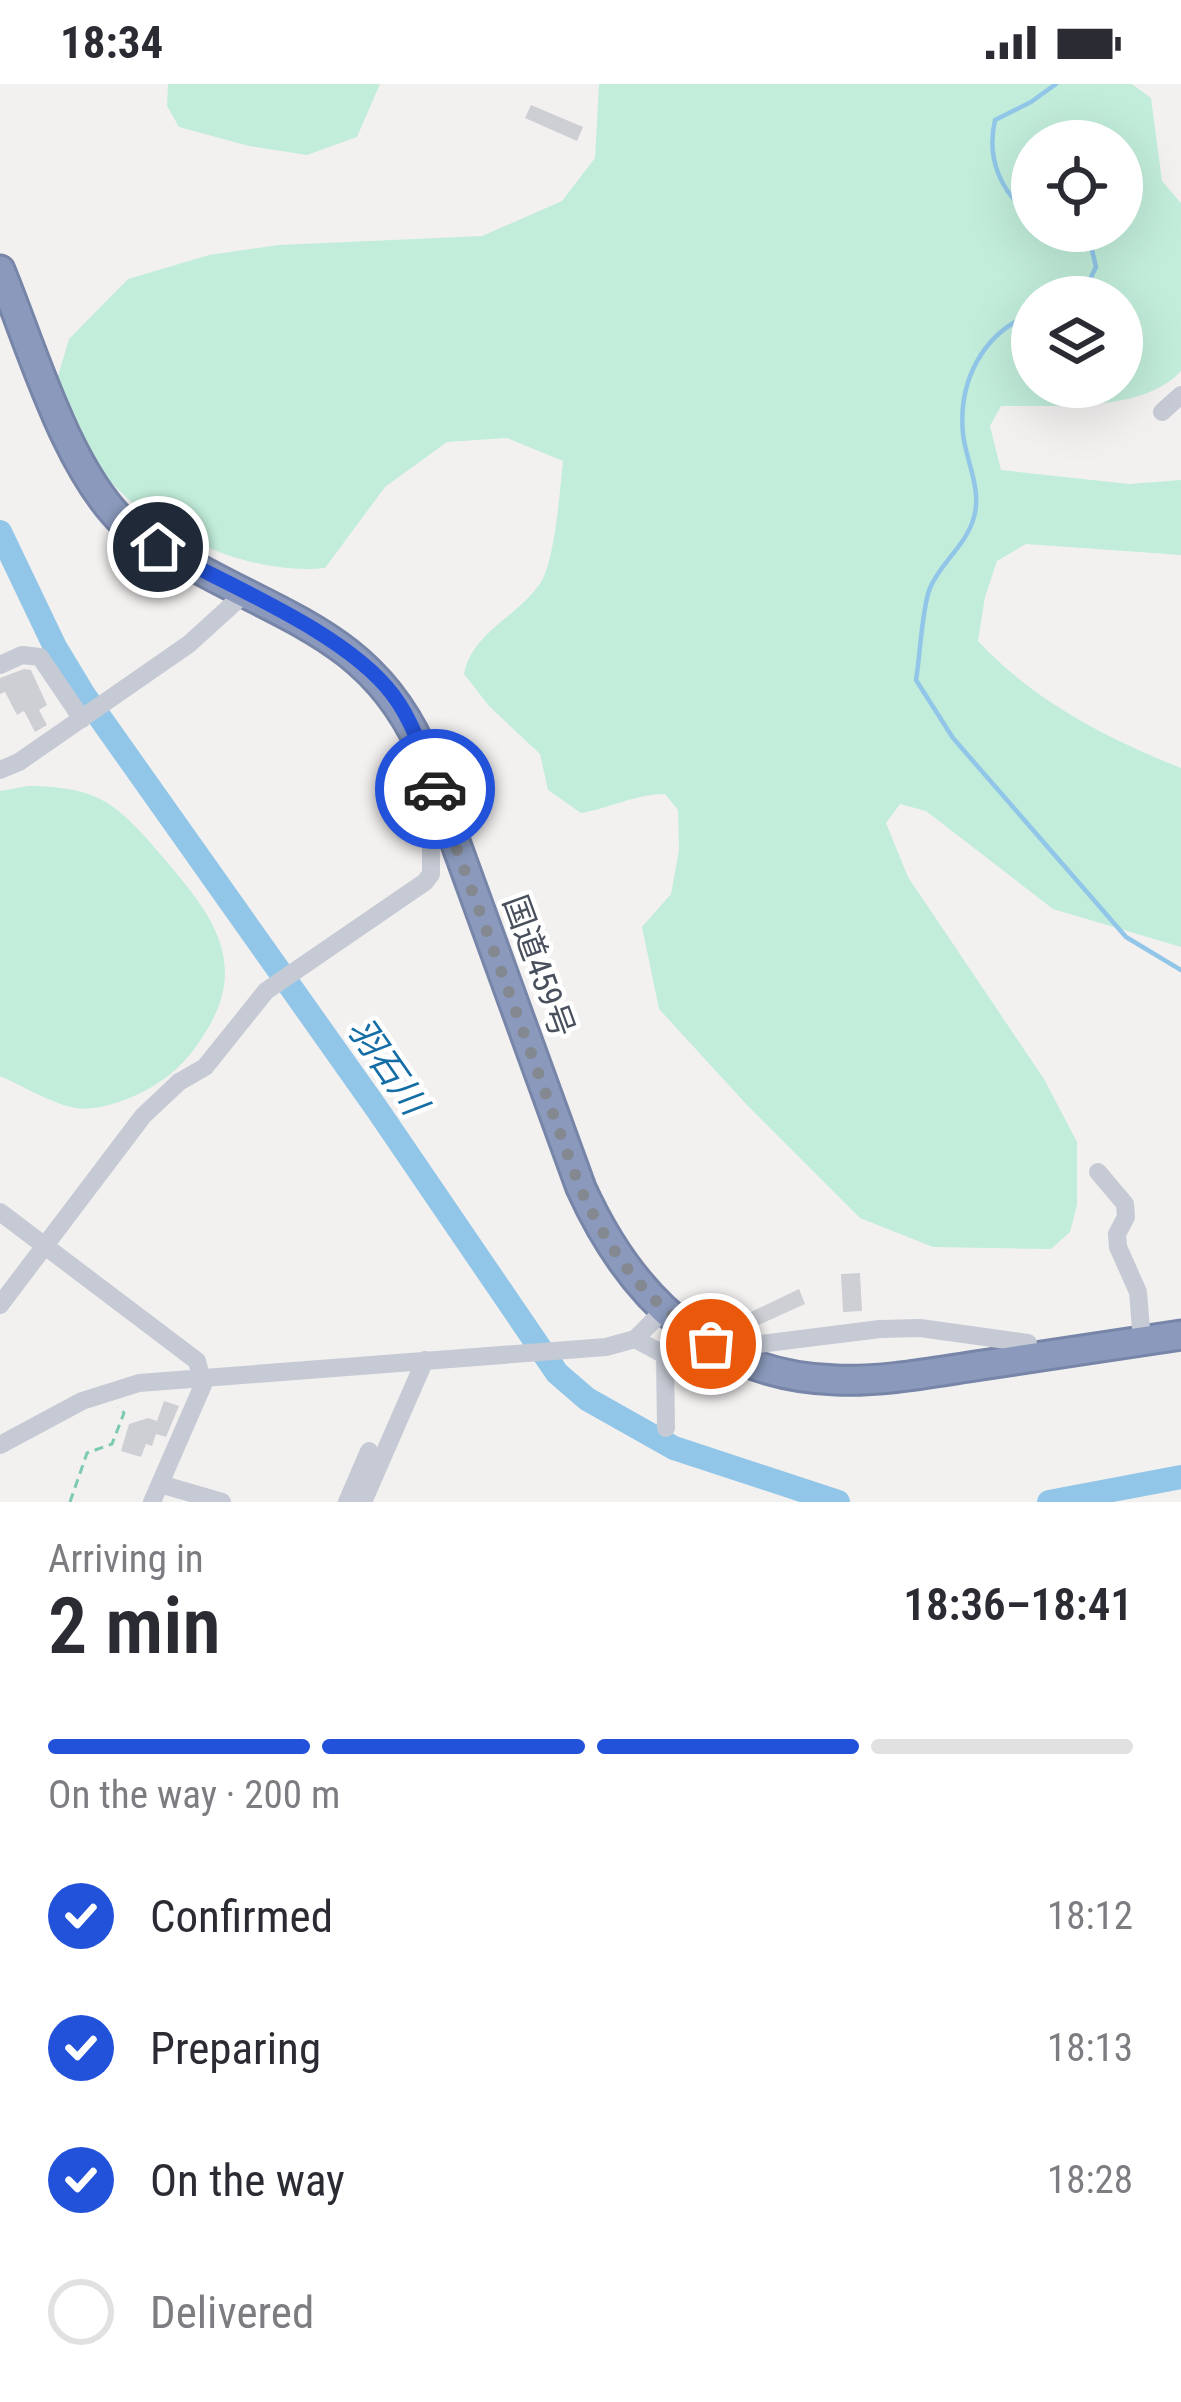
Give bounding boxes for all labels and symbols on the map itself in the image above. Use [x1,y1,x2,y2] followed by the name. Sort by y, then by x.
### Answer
[107,496,209,598] pin
[375,729,495,849] courier
[495,890,583,1042] street label: 国道459号
[339,1010,437,1126] water label: 羽石川
[660,1293,762,1395] pin

